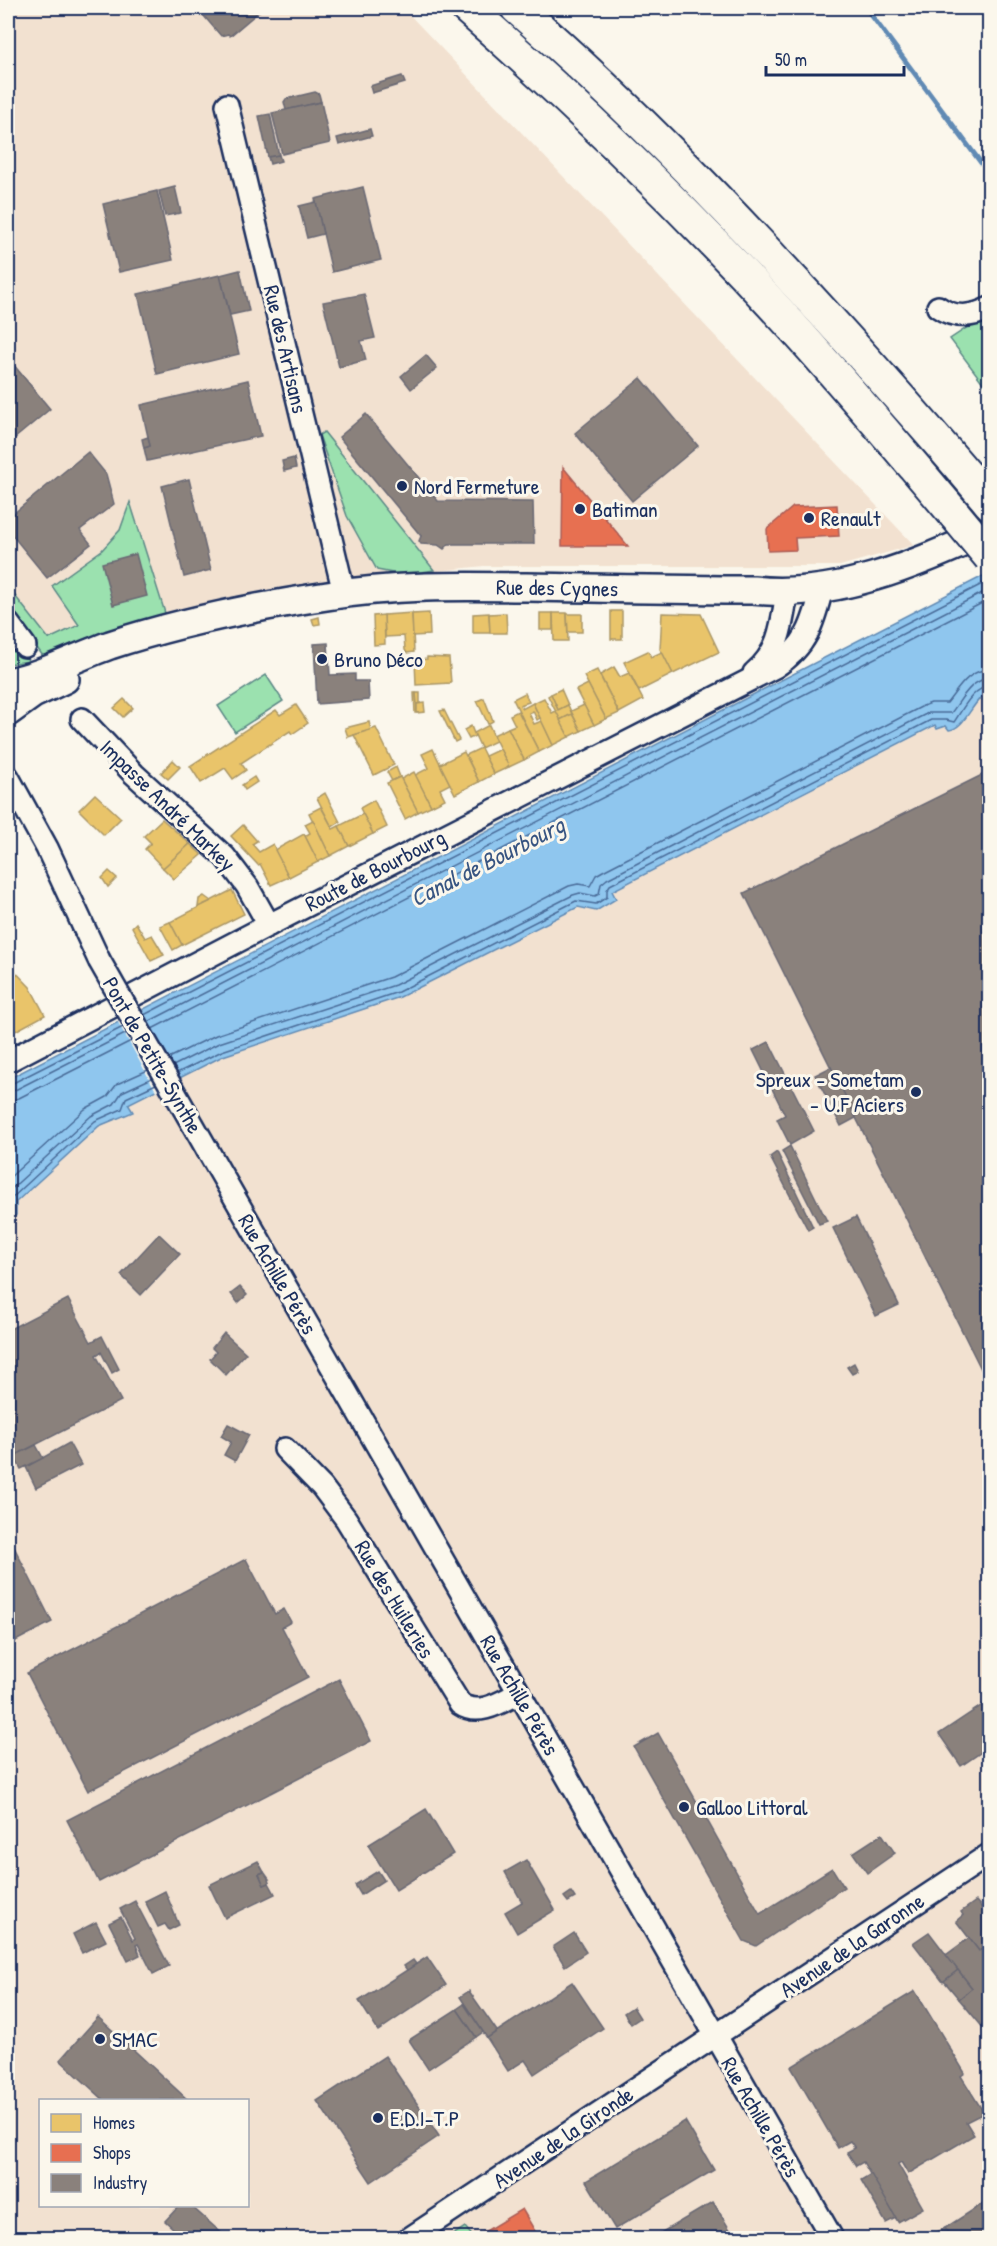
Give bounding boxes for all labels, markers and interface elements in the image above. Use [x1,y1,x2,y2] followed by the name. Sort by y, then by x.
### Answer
[766,39,904,77] scale bar
[775,47,807,72] text: 50 m
[257,282,315,416] street label: Rue des Artisans
[414,471,540,501] place label: Nord Fermeture
[395,479,409,493] marker: Nord Fermeture
[592,494,658,524] place label: Batiman
[573,502,587,516] marker: Batiman
[821,503,881,533] place label: Renault
[802,511,816,525] marker: Renault
[496,572,618,604] street label: Rue des Cygnes
[334,644,423,674] place label: Bruno Déco
[315,652,329,666] marker: Bruno Déco
[94,732,242,878] street label: Impasse André Markey
[404,808,571,914] water label: Canal de Bourbourg
[300,822,450,918] street label: Route de Bourbourg
[96,971,210,1139] street label: Pont de Petite-Synthe
[756,1064,904,1119] place label: Spreux - Sometam - U.F Aciers
[909,1085,923,1099] marker: Spreux - Sometam - U.F Aciers
[231,1208,325,1340] street label: Rue Achille Pérès
[348,1534,442,1664] street label: Rue des Huileries
[473,1629,567,1761] street label: Rue Achille Pérès
[696,1792,808,1822] place label: Galloo Littoral
[677,1800,691,1814] marker: Galloo Littoral
[774,1885,930,2004] street label: Avenue de la Garonne
[112,2024,158,2054] place label: SMAC
[93,2032,107,2046] marker: SMAC
[714,2051,808,2183] street label: Rue Achille Pérès
[487,2079,639,2195] street label: Avenue de la Gironde
[39,2099,249,2207] legend
[390,2103,459,2133] place label: E.D.I-T.P
[93,2110,135,2135] text: Homes
[371,2111,385,2125] marker: E.D.I-T.P
[93,2140,131,2165] text: Shops
[93,2170,148,2195] text: Industry

